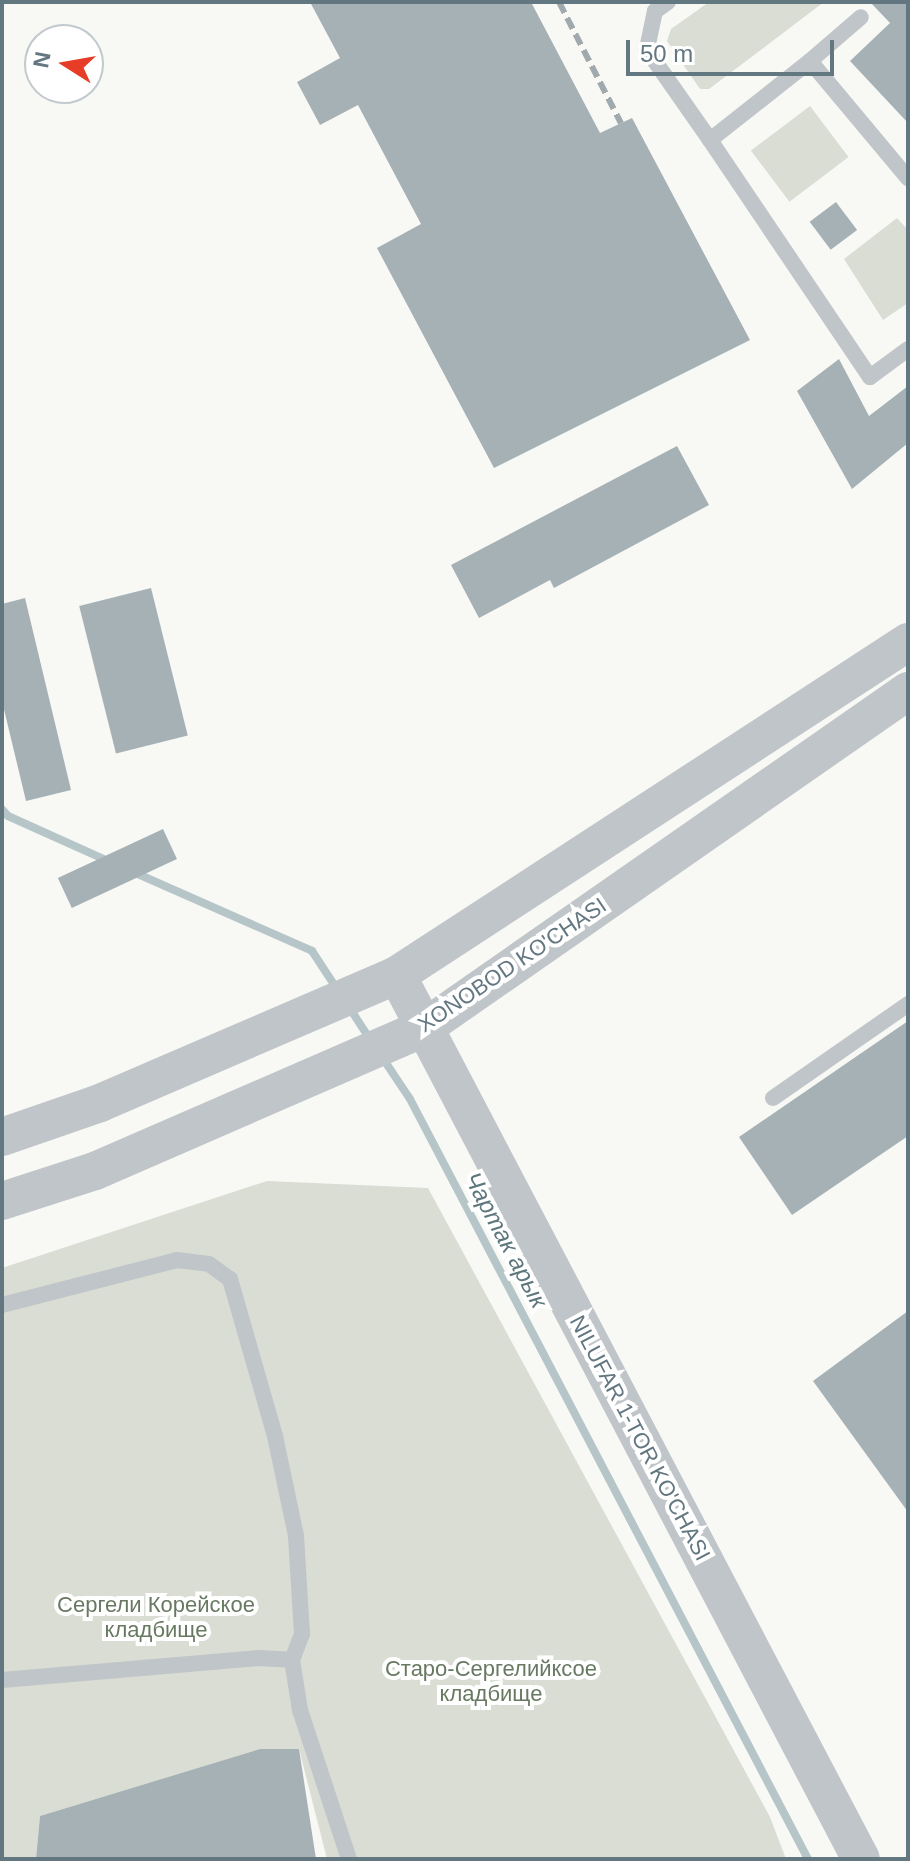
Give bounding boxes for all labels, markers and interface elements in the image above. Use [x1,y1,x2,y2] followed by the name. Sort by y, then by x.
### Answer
[24,24,104,104] north arrow
[630,24,838,74] scale bar
[640,40,693,67] text: 50 m
[28,50,56,70] text: N
[413,892,611,1038] street label: XONOBOD KO'CHASI
[458,1167,554,1313] water label: Чартак арык
[564,1311,716,1565] street label: NILUFAR 1-TOR KO'CHASI
[57,1591,255,1642] park label: Сергели Корейское кладбище
[385,1655,597,1706] park label: Старо-Сергелийксое кладбище

